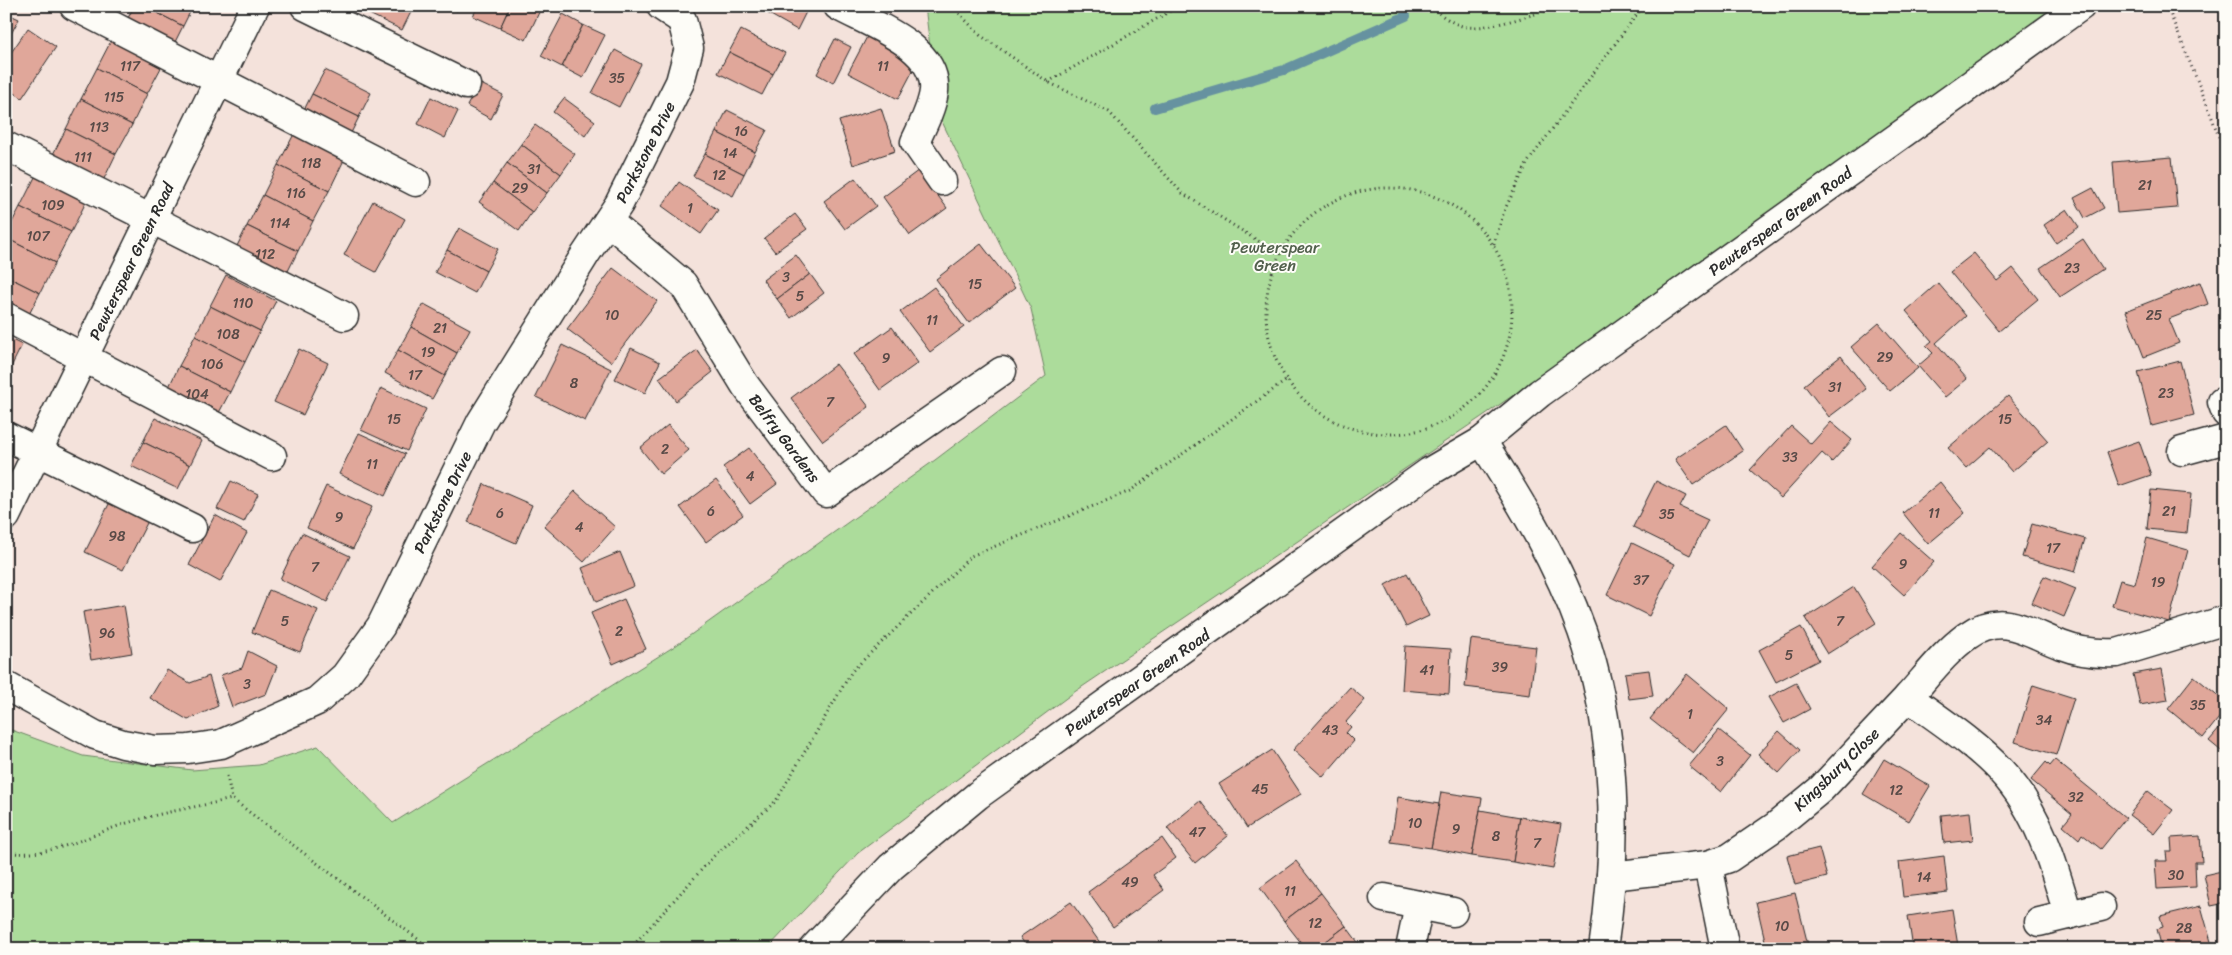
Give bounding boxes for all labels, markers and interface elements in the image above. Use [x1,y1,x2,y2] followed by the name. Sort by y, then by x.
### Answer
[120,54,141,79] house number: 117
[877,54,889,79] house number: 11
[609,66,626,91] house number: 35
[104,85,125,110] house number: 115
[607,96,684,208] street label: Parkstone Drive
[89,115,109,140] house number: 113
[734,119,748,144] house number: 16
[723,141,738,166] house number: 14
[74,145,92,170] house number: 111
[301,151,322,176] house number: 118
[527,157,541,182] house number: 31
[1702,158,1860,284] street label: Pewterspear Green Road
[712,163,726,188] house number: 12
[2138,173,2152,198] house number: 21
[81,176,183,345] street label: Pewterspear Green Road
[512,176,529,201] house number: 29
[286,181,306,206] house number: 116
[41,193,65,218] house number: 109
[687,196,693,221] house number: 1
[270,211,291,236] house number: 114
[27,224,50,249] house number: 107
[1231,233,1321,280] park label: Pewterspear Green
[255,242,275,267] house number: 112
[2064,256,2080,281] house number: 23
[782,265,790,290] house number: 3
[968,272,983,297] house number: 15
[796,284,805,309] house number: 5
[233,291,254,316] house number: 110
[605,303,620,328] house number: 10
[2146,303,2163,328] house number: 25
[926,308,938,333] house number: 11
[433,316,447,341] house number: 21
[216,322,240,347] house number: 108
[421,340,436,365] house number: 19
[1877,345,1894,370] house number: 29
[882,346,891,371] house number: 9
[201,352,223,377] house number: 106
[408,363,423,388] house number: 17
[570,371,579,396] house number: 8
[1828,375,1842,400] house number: 31
[2158,381,2174,406] house number: 23
[185,382,209,407] house number: 104
[741,387,828,490] street label: Belfry Gardens
[826,390,835,415] house number: 7
[387,407,402,432] house number: 15
[1998,407,2013,432] house number: 15
[661,437,669,462] house number: 2
[1782,445,1798,470] house number: 33
[405,446,480,559] street label: Parkstone Drive
[366,452,378,477] house number: 11
[746,464,755,489] house number: 4
[707,499,715,524] house number: 6
[2162,499,2176,524] house number: 21
[496,501,504,526] house number: 6
[1928,501,1940,526] house number: 11
[1659,502,1676,527] house number: 35
[335,505,344,530] house number: 9
[575,515,584,540] house number: 4
[108,524,126,549] house number: 98
[2046,536,2061,561] house number: 17
[1899,552,1908,577] house number: 9
[311,555,320,580] house number: 7
[1633,568,1650,593] house number: 37
[2151,570,2166,595] house number: 19
[281,609,290,634] house number: 5
[1836,609,1845,634] house number: 7
[615,619,623,644] house number: 2
[1058,620,1218,744] street label: Pewterspear Green Road
[99,621,115,646] house number: 96
[1785,643,1794,668] house number: 5
[1492,655,1509,680] house number: 39
[1420,658,1434,683] house number: 41
[243,672,251,697] house number: 3
[2190,693,2207,718] house number: 35
[1687,702,1693,727] house number: 1
[2036,708,2052,733] house number: 34
[1322,718,1339,743] house number: 43
[1786,720,1887,819] street label: Kingsbury Close
[1716,749,1724,774] house number: 3
[1251,777,1269,802] house number: 45
[1889,778,1903,803] house number: 12
[2068,785,2084,810] house number: 32
[1408,811,1423,836] house number: 10
[1452,817,1461,842] house number: 9
[1189,820,1206,845] house number: 47
[1492,824,1501,849] house number: 8
[1533,831,1542,856] house number: 7
[2168,863,2184,888] house number: 30
[1917,865,1932,890] house number: 14
[1121,870,1139,895] house number: 49
[1284,879,1296,904] house number: 11
[1308,911,1322,936] house number: 12
[1775,914,1790,939] house number: 10
[2176,916,2193,941] house number: 28

